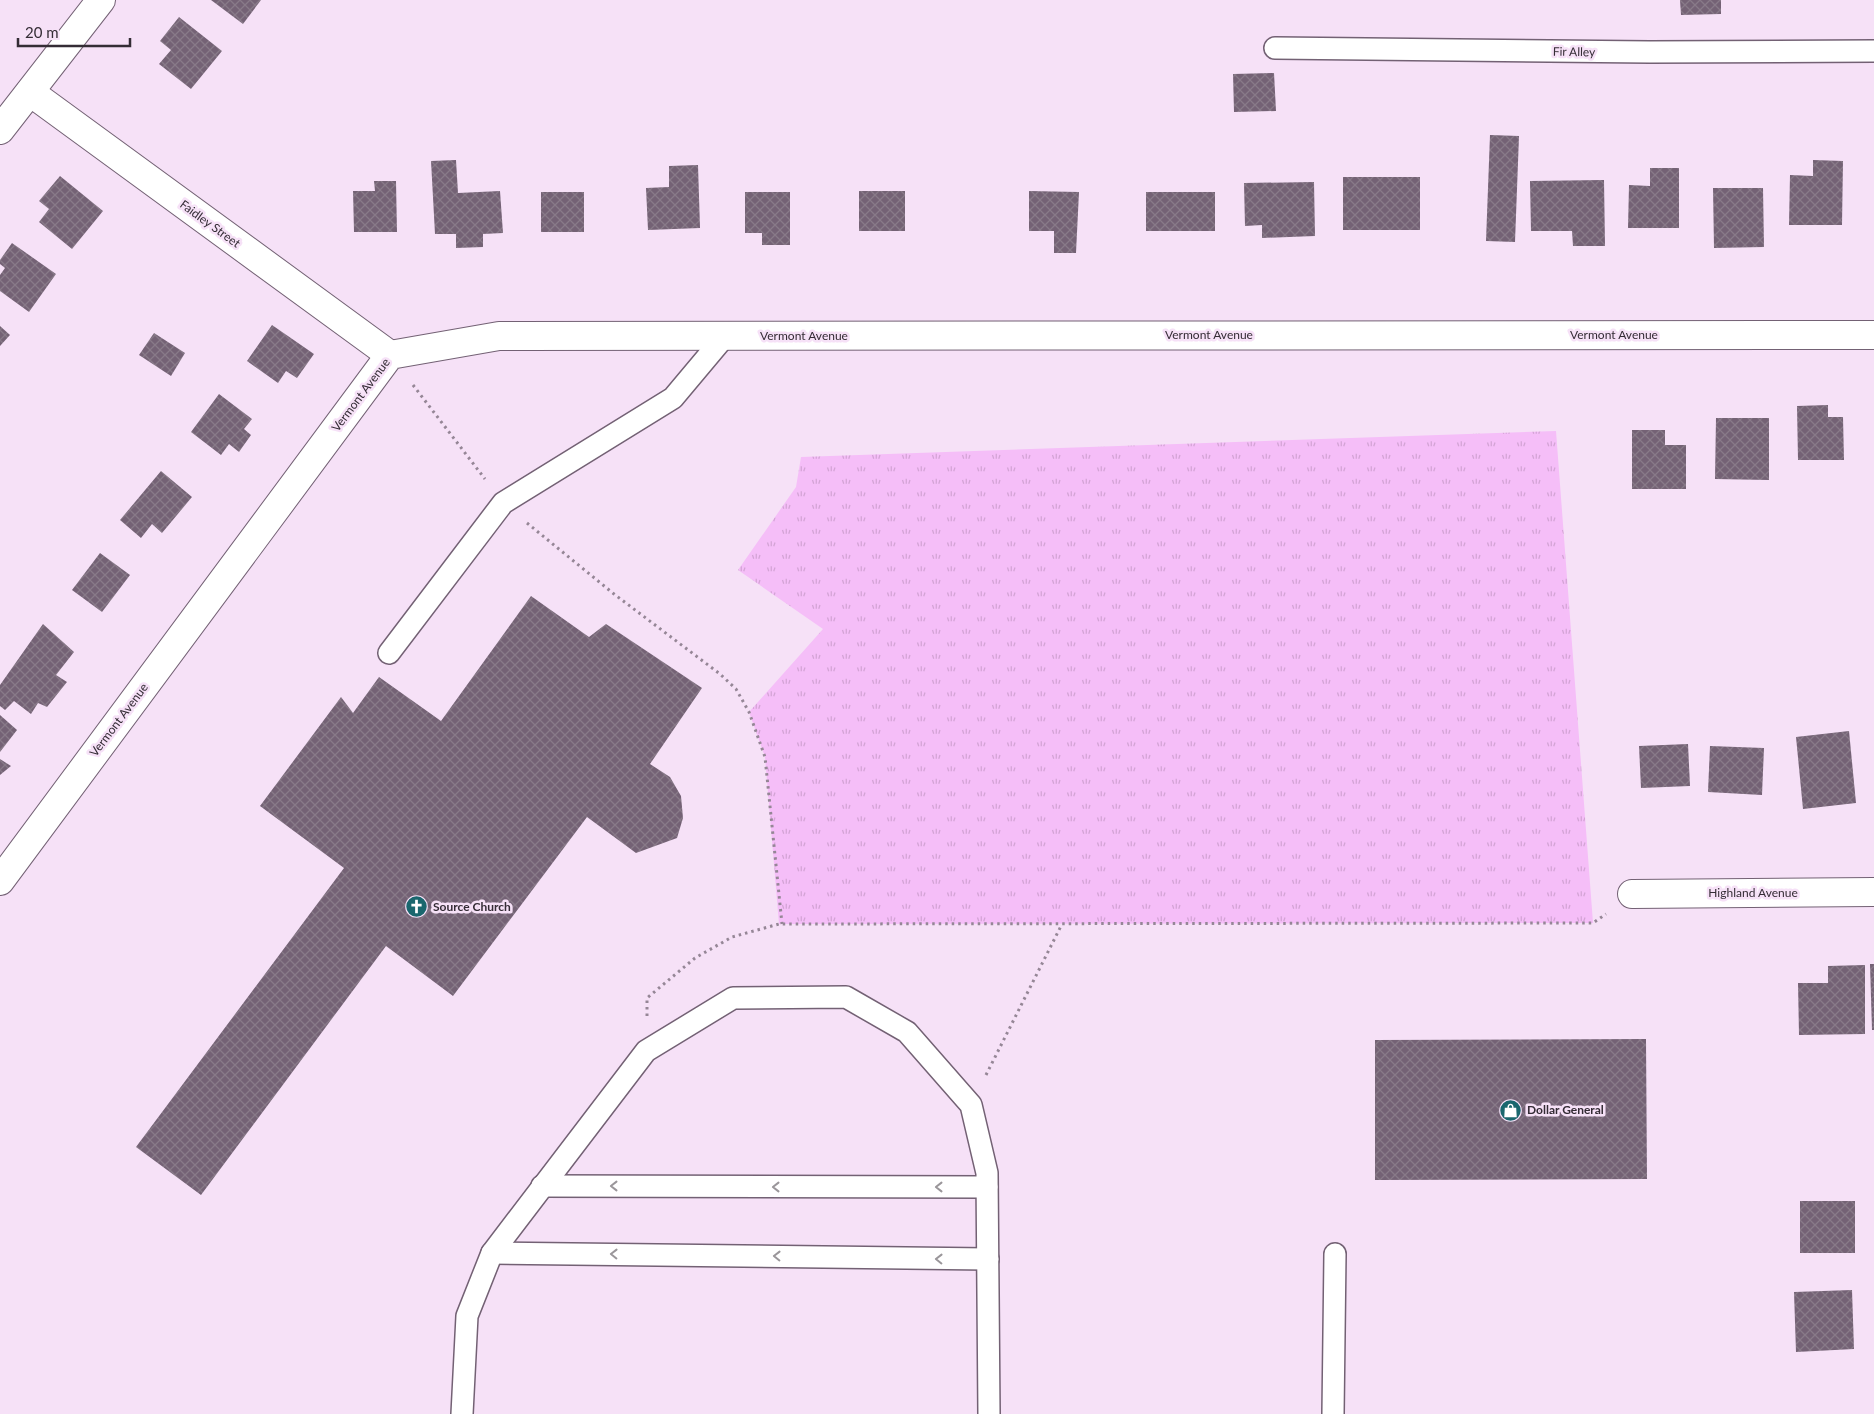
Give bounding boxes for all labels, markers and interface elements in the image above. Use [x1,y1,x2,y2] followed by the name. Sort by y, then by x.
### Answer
[18,15,130,47] scale bar
[25,23,59,41] text: 20 m
[1553,44,1596,59] street label: Fir Alley
[177,197,244,251] street label: Faidley Street
[1165,327,1253,342] street label: Vermont Avenue
[1570,327,1658,342] street label: Vermont Avenue
[760,328,848,343] street label: Vermont Avenue
[328,355,393,434] street label: Vermont Avenue
[86,680,151,759] street label: Vermont Avenue
[1708,885,1798,900] street label: Highland Avenue
[405,895,429,919] church icon: Source Church
[433,899,511,914] place label: Source Church
[1499,1098,1523,1122] shop icon: Dollar General
[1527,1102,1604,1117] place label: Dollar General
[609,1181,617,1191] one-way arrow
[772,1182,780,1192] one-way arrow
[934,1182,942,1192] one-way arrow
[610,1249,618,1260] one-way arrow
[772,1251,780,1262] one-way arrow
[935,1253,943,1264] one-way arrow

